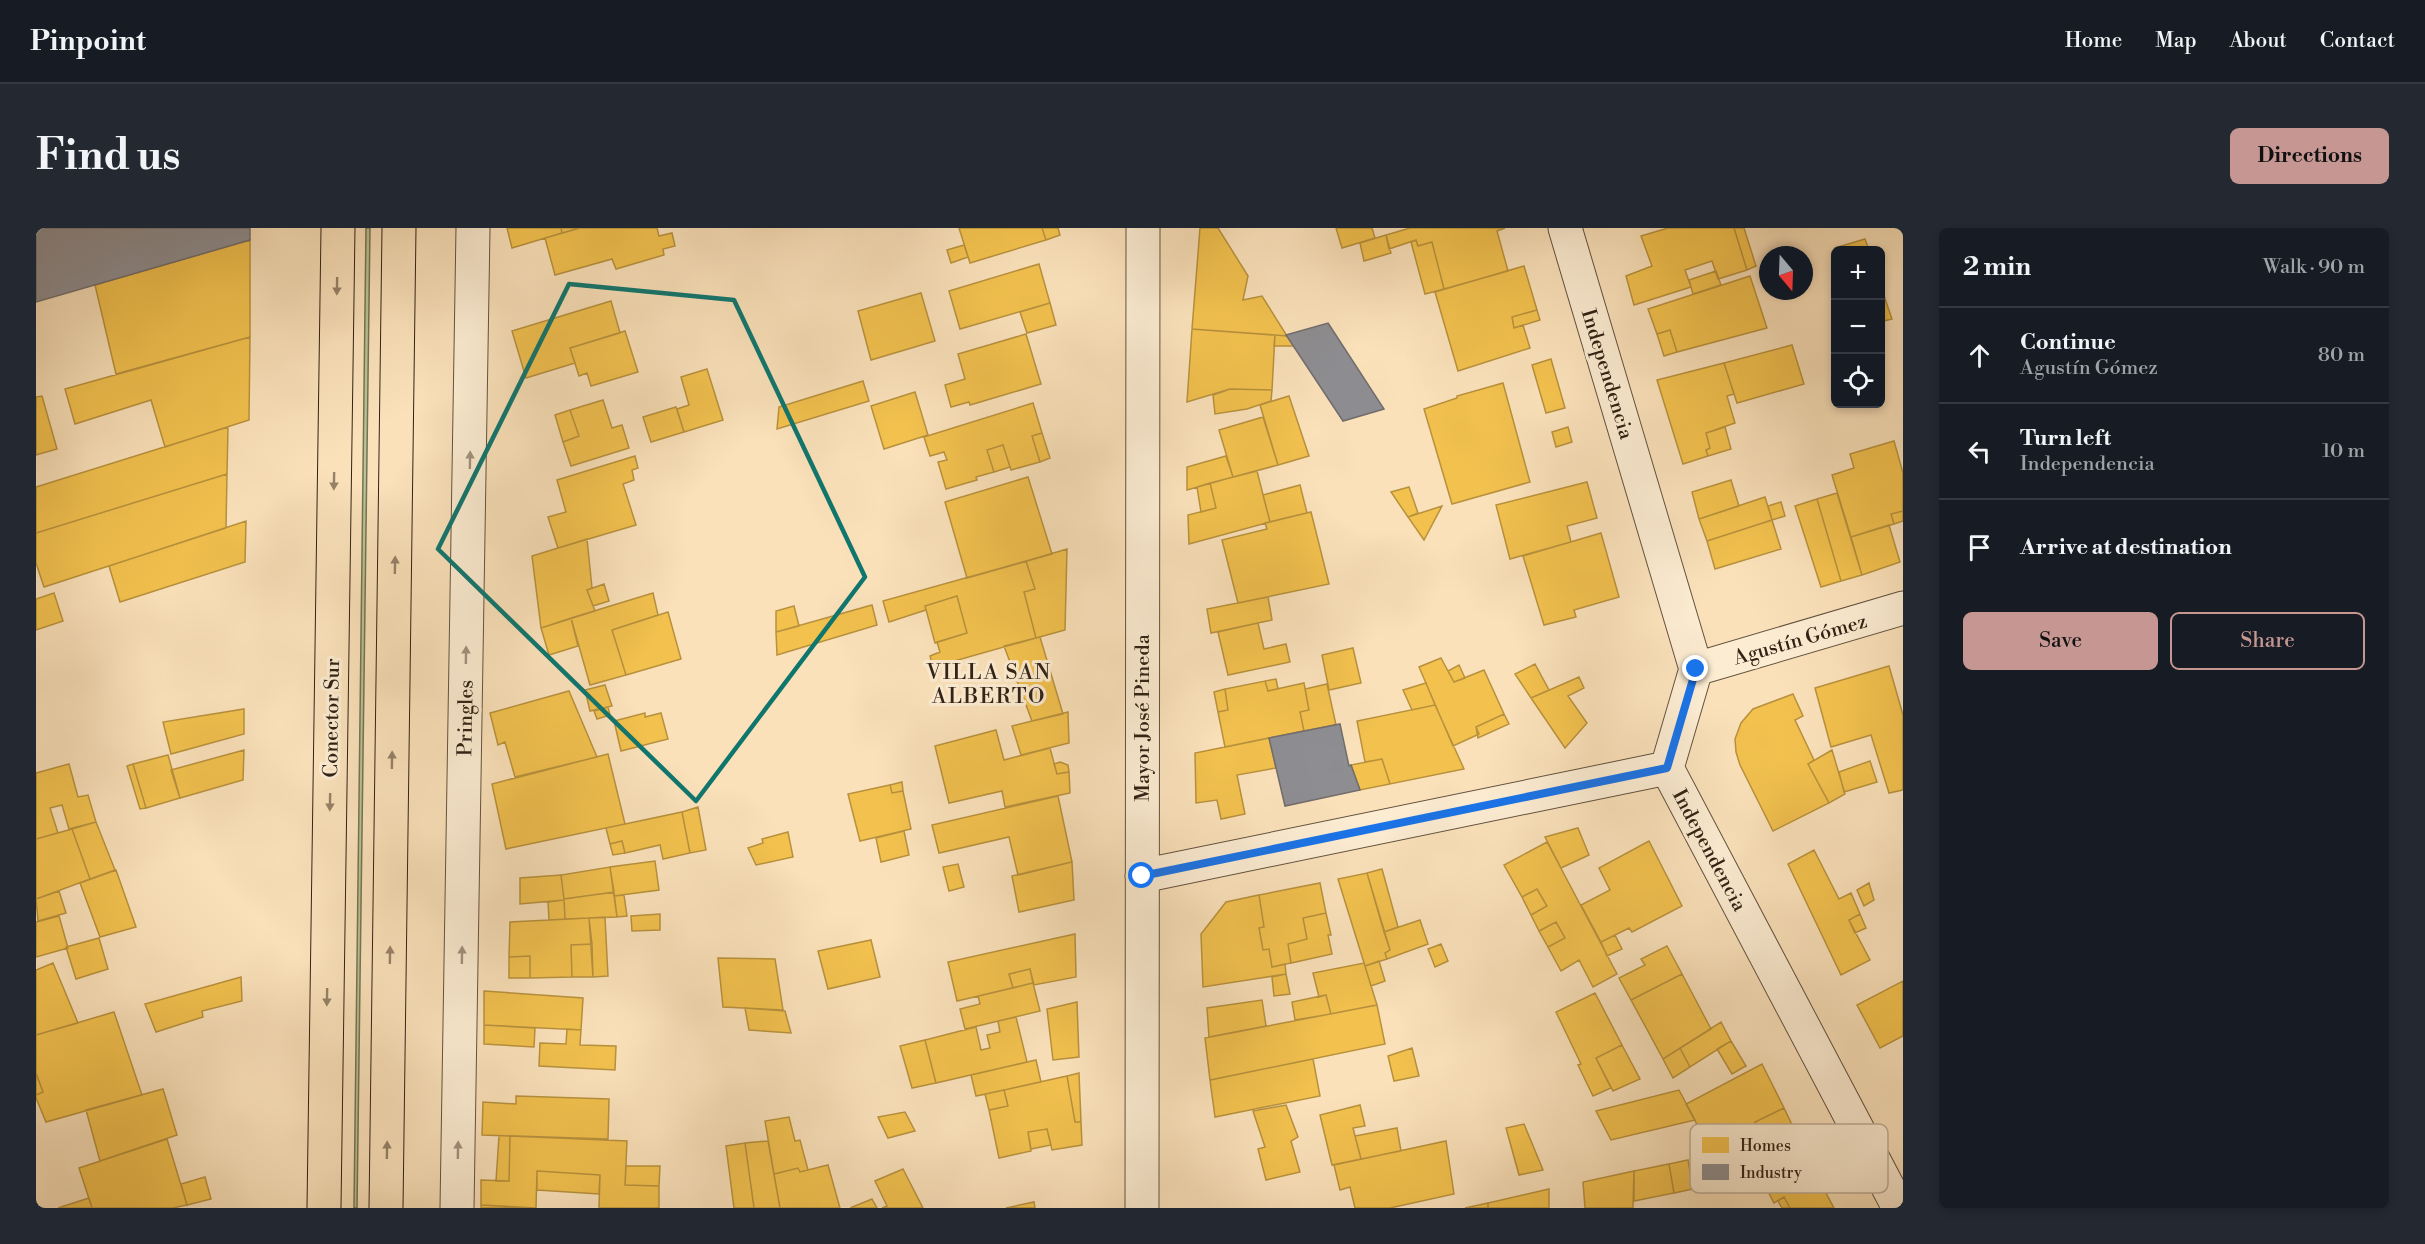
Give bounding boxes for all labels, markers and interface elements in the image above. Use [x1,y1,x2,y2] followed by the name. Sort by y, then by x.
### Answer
[30,24,146,59] text: Pinpoint
[2065,28,2122,54] text: Home
[2155,28,2197,54] text: Map
[2230,28,2287,54] text: About
[2320,28,2395,54] text: Contact
[2230,128,2389,184] button: Directions
[36,130,180,183] text: Find us
[1759,246,1813,300] north arrow
[1831,246,1885,408] map controls
[1831,246,1885,300] button: +
[1963,251,2031,283] text: 2 min
[2263,255,2365,280] text: Walk · 90 m
[332,277,342,296] one-way arrow
[1831,300,1885,354] button: −
[1575,306,1638,443] street label: Independencia
[2020,329,2116,356] text: Continue
[1963,339,1996,372] icon: ahead
[2318,343,2365,368] text: 80 m
[1831,354,1885,408] button: locate
[2020,356,2158,381] text: Agustín Gómez
[2020,425,2111,452] text: Turn left
[1963,435,1996,468] icon: left
[2322,439,2365,464] text: 10 m
[465,450,474,469] one-way arrow
[2020,452,2155,477] text: Independencia
[329,472,339,491] one-way arrow
[1963,531,1996,564] icon: arrive
[2020,534,2232,561] text: Arrive at destination
[390,555,399,574] one-way arrow
[1730,609,1870,672] street label: Agustín Gómez
[1963,612,2158,670] button: Save
[2170,612,2365,670] button: Share
[1131,633,1156,802] street label: Mayor José Pineda
[462,645,471,664] one-way arrow
[1682,655,1708,681] route end
[319,658,346,778] street label: Conector Sur
[925,660,1052,710] district label: VILLA SAN ALBERTO
[453,680,480,756] street label: Pringles
[387,750,397,769] one-way arrow
[1666,785,1752,917] street label: Independencia
[325,793,334,812] one-way arrow
[1128,862,1154,888] route start
[385,945,394,964] one-way arrow
[457,945,466,964] one-way arrow
[322,988,332,1007] one-way arrow
[1690,1124,1888,1193] legend
[1740,1136,1791,1156] text: Homes
[382,1140,392,1159] one-way arrow
[454,1140,463,1159] one-way arrow
[1740,1163,1802,1183] text: Industry

